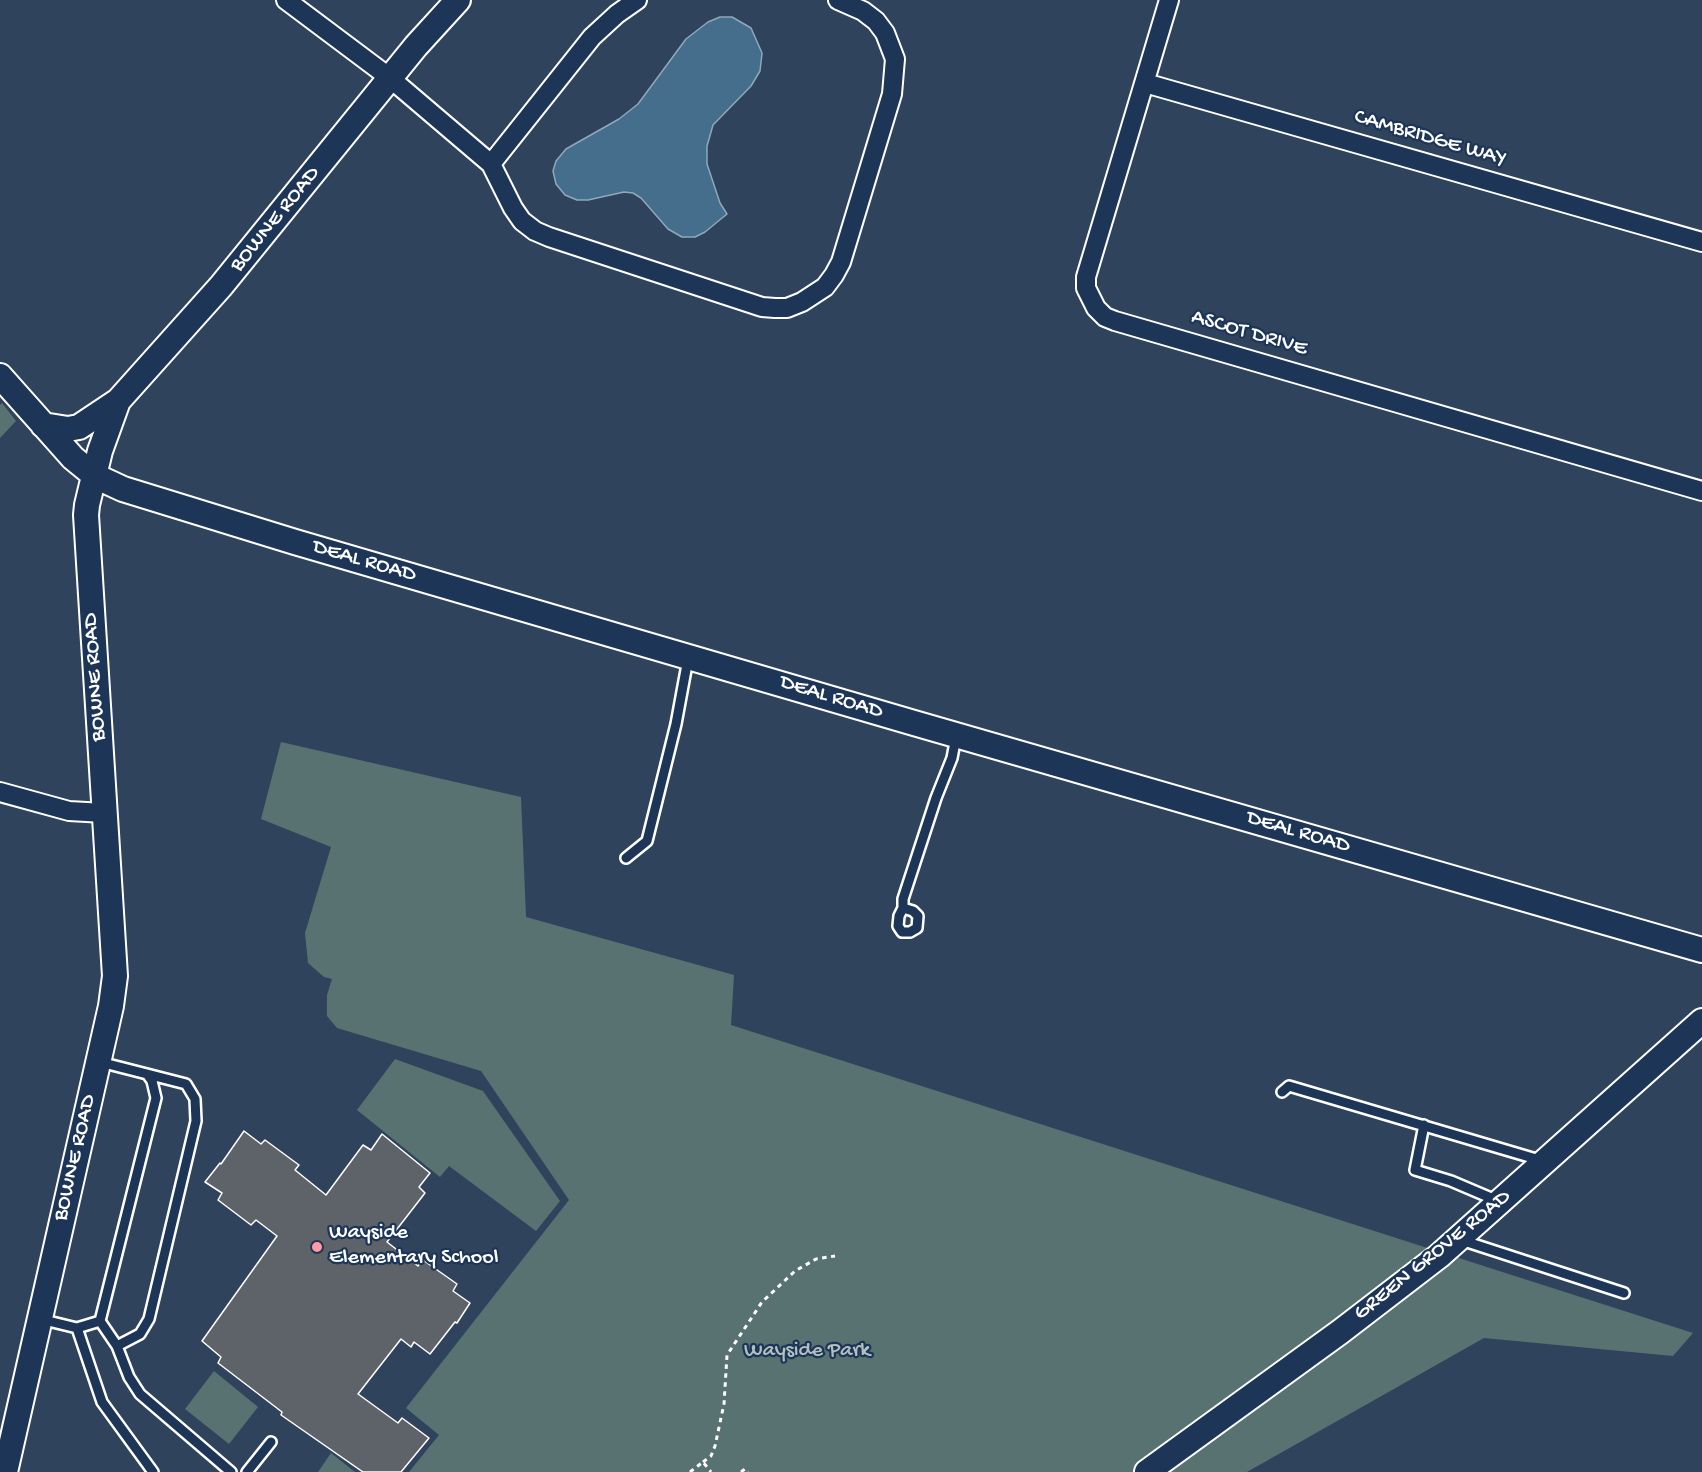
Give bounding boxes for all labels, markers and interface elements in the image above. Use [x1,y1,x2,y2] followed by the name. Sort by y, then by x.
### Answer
[1351,105,1509,173] street label: CAMBRIDGE WAY
[225,162,327,278] street label: BOWNE ROAD
[1188,305,1310,363] street label: ASCOT DRIVE
[309,535,419,589] street label: DEAL ROAD
[78,612,114,742] street label: BOWNE ROAD
[776,670,886,726] street label: DEAL ROAD
[1243,806,1353,860] street label: DEAL ROAD
[49,1092,103,1224] street label: BOWNE ROAD
[1349,1185,1517,1327] street label: GREEN GROVE ROAD
[329,1221,499,1272] place label: Wayside Elementary School
[310,1240,324,1254] marker: Wayside Elementary School
[744,1339,870,1365] park label: Wayside Park

